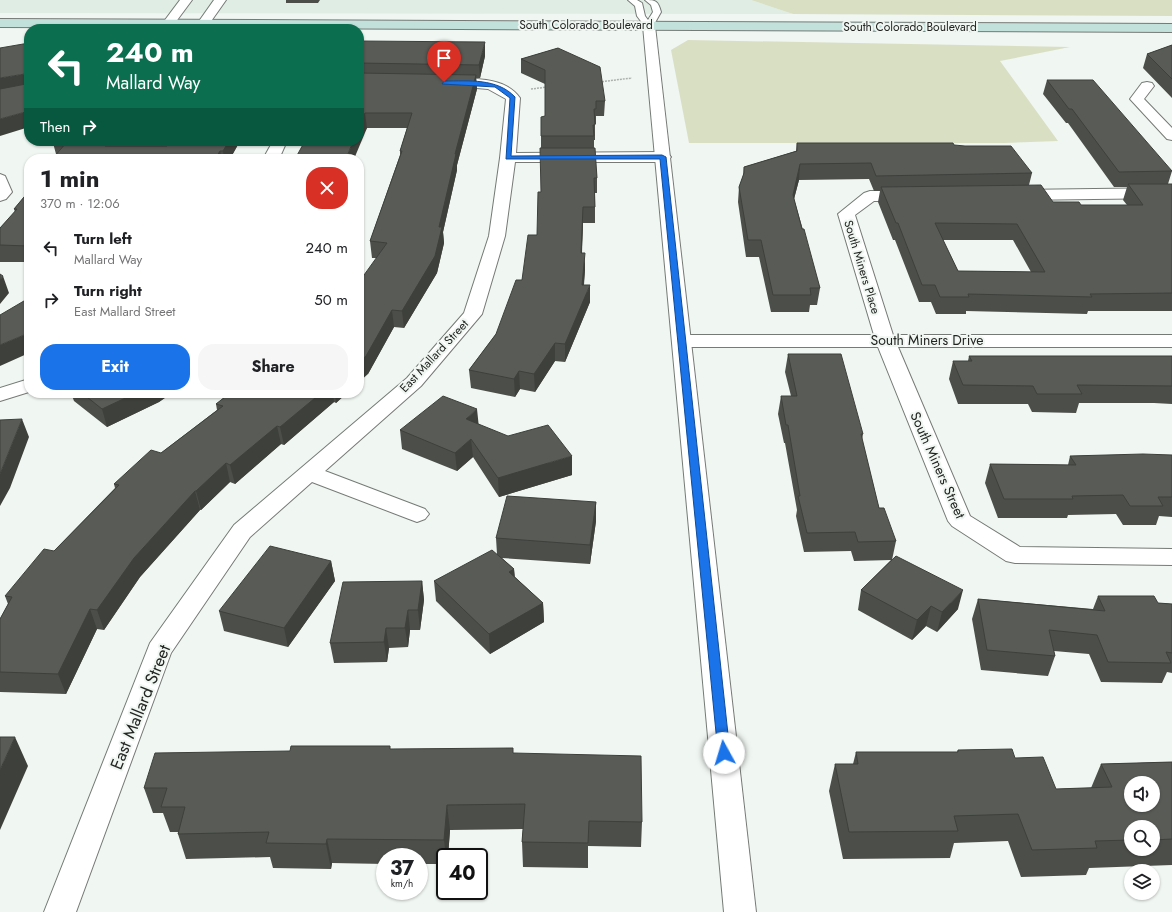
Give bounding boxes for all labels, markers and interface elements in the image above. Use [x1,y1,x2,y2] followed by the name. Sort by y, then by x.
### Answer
[519,16,653,34] street label: South Colorado Boulevard
[843,18,977,36] street label: South Colorado Boulevard
[106,32,194,73] text: 240 m
[40,40,92,92] icon: left
[427,41,461,82] pin
[433,47,455,69] icon: arrive
[106,70,201,96] text: Mallard Way
[40,116,70,138] text: Then
[78,116,100,138] icon: right
[40,161,100,196] text: 1 min
[306,167,348,209] button: close
[40,194,120,213] text: 370 m · 12:06
[839,218,885,316] street label: South Miners Place
[74,228,132,250] text: Turn left
[40,237,62,259] icon: left
[306,237,348,259] text: 240 m
[74,250,142,269] text: Mallard Way
[74,280,142,302] text: Turn right
[40,289,62,311] icon: right
[314,289,348,311] text: 50 m
[74,302,175,321] text: East Mallard Street
[395,316,473,396] street label: East Mallard Street
[871,330,983,350] street label: South Miners Drive
[40,344,190,390] button: Exit
[198,344,348,390] button: Share
[905,408,971,522] street label: South Miners Street
[104,641,176,773] street label: East Mallard Street
[703,732,745,774] position arrow
[1124,776,1160,900] map controls
[1124,776,1160,812] button: sound
[1124,820,1160,856] button: search
[436,848,488,900] speed limit sign: 40
[390,854,414,883] text: 37
[1124,864,1160,900] button: layers
[391,876,413,891] text: km/h

